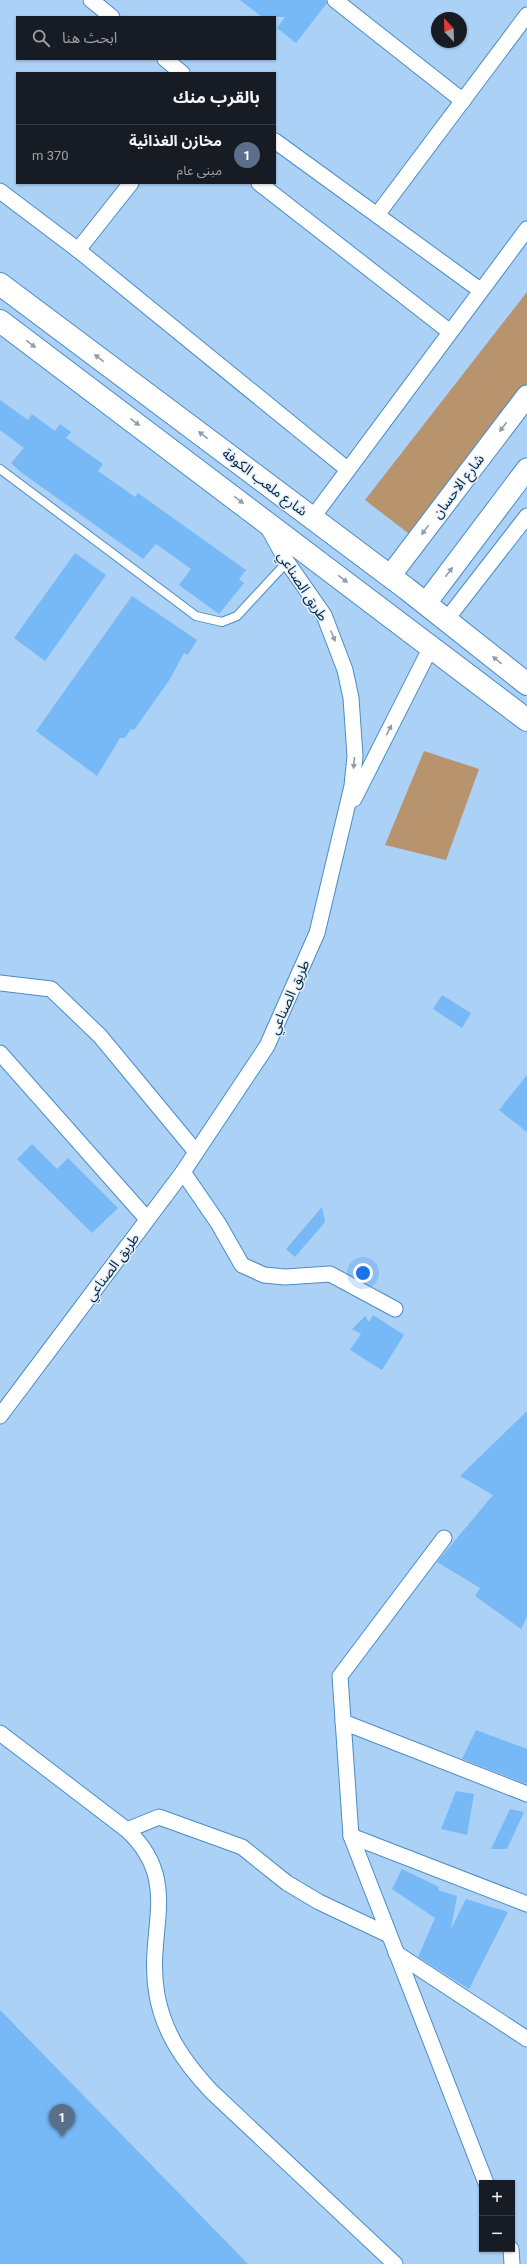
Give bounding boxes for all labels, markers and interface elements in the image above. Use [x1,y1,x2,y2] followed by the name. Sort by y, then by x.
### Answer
[431,12,467,48] north arrow
[16,16,276,60] search box
[30,27,52,49] icon: search
[62,29,117,47] text: ابحث هنا
[173,87,260,107] text: بالقرب منك
[129,132,222,150] text: مخازن الغذائية
[32,148,69,163] text: 370 m
[243,148,251,163] text: 1
[177,163,222,178] text: مبنى عام
[26,340,37,349] one-way arrow
[94,353,105,362] one-way arrow
[130,418,141,427] one-way arrow
[499,421,508,432] one-way arrow
[198,431,209,439] one-way arrow
[218,445,311,522] street label: شارع ملعب الكوفة
[429,451,490,523] street label: شارع الاحسان
[234,496,245,505] one-way arrow
[421,525,429,535] one-way arrow
[272,548,332,626] street label: طريق الصناعي
[445,567,453,578] one-way arrow
[337,575,348,583] one-way arrow
[331,631,337,643] one-way arrow
[491,655,502,664] one-way arrow
[386,724,393,735] one-way arrow
[351,757,358,769] one-way arrow
[265,957,316,1038] street label: طريق الصناعي
[82,1230,145,1306] street label: طريق الصناعي
[353,1263,373,1283] your location
[49,2104,75,2137] pin: 1
[479,2180,515,2252] map controls
[479,2180,515,2216] button: +
[479,2216,515,2252] button: −

